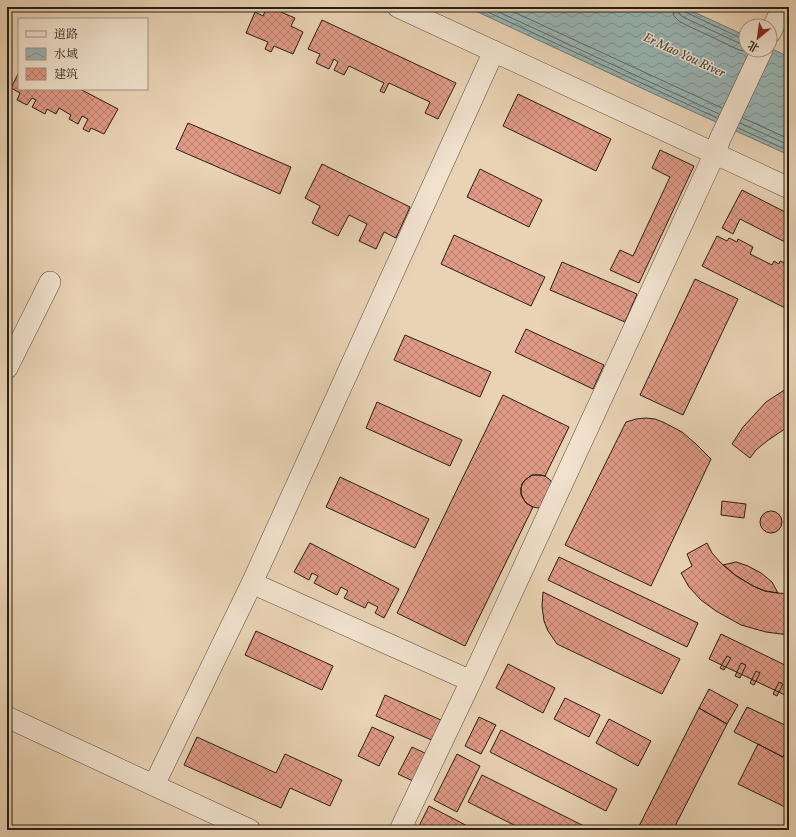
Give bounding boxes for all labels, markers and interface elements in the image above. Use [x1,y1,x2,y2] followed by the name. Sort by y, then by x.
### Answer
[18,18,148,90] legend
[738,18,778,58] north arrow
[54,27,78,43] text: 道路
[640,29,728,83] water label: Er Mao You River
[745,36,762,55] text: 北
[54,47,78,63] text: 水域
[54,67,78,83] text: 建筑

